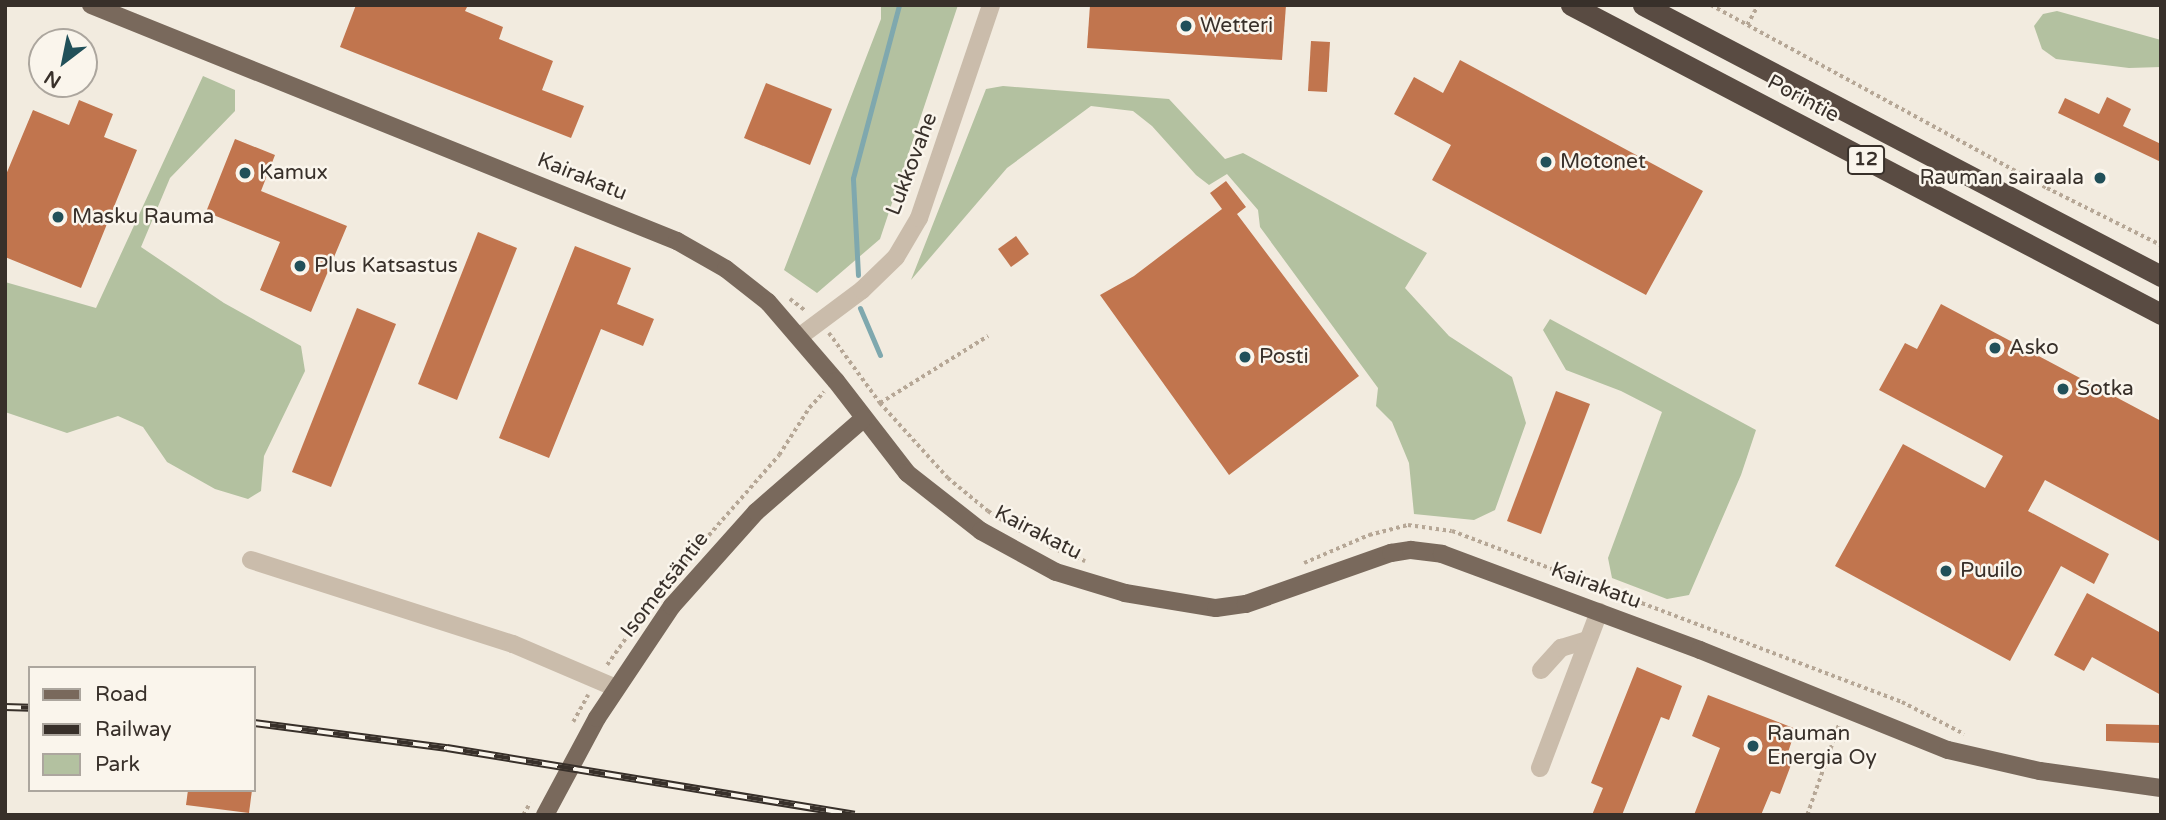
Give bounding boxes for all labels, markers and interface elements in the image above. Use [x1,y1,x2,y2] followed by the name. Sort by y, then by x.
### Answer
[1200,13,1273,39] place label: Wetteri
[1178,18,1194,34] marker: Wetteri
[28,28,98,98] north arrow
[41,66,65,92] text: N
[1763,70,1843,128] street label: Porintie
[881,109,943,219] street label: Lukkovahe
[1847,144,1885,176] road number: 12
[533,148,631,206] street label: Kairakatu
[1560,149,1646,175] place label: Motonet
[1538,154,1554,170] marker: Motonet
[259,160,328,186] place label: Kamux
[237,165,253,181] marker: Kamux
[1919,165,2084,191] place label: Rauman sairaala
[2090,168,2110,188] marker: Rauman sairaala
[72,204,214,230] place label: Masku Rauma
[50,209,66,225] marker: Masku Rauma
[314,253,458,279] place label: Plus Katsastus
[292,258,308,274] marker: Plus Katsastus
[2009,335,2059,361] place label: Asko
[1987,340,2003,356] marker: Asko
[1259,344,1309,370] place label: Posti
[1237,349,1253,365] marker: Posti
[2077,376,2134,402] place label: Sotka
[2055,381,2071,397] marker: Sotka
[990,500,1086,566] street label: Kairakatu
[616,527,714,643] street label: Isometsäntie
[1547,557,1645,615] street label: Kairakatu
[1960,558,2023,584] place label: Puuilo
[1938,563,1954,579] marker: Puuilo
[28,666,256,792] legend
[95,682,148,707] text: Road
[95,717,172,742] text: Railway
[1767,721,1877,771] place label: Rauman Energia Oy
[1745,738,1761,754] marker: Rauman Energia Oy
[95,752,140,777] text: Park

